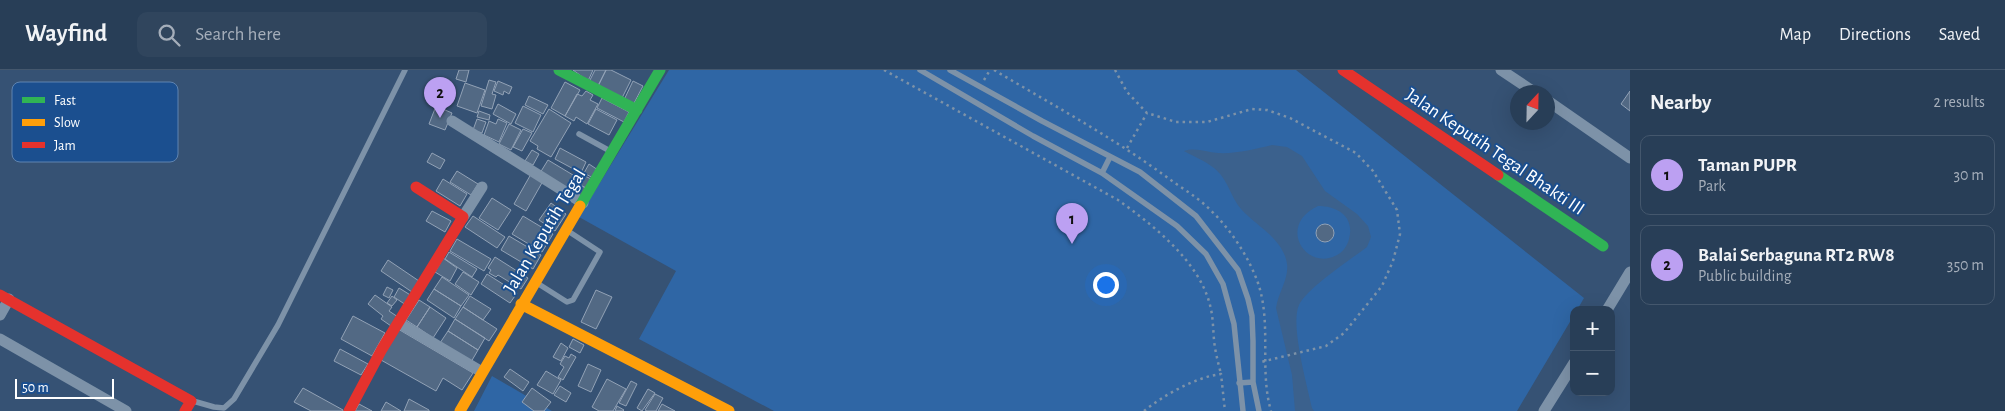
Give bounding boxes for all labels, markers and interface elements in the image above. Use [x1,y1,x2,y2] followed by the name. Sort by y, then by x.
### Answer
[137,12,487,57] search box
[155,21,183,49] icon: search
[25,22,107,46] text: Wayfind
[195,25,281,44] text: Search here
[1780,26,1811,44] text: Map
[1839,26,1911,44] text: Directions
[1939,26,1980,44] text: Saved
[424,77,456,118] pin: 2
[12,82,178,162] legend
[1402,85,1588,219] street label: Jalan Keputih Tegal Bhakti III
[1510,85,1555,130] north arrow
[1650,92,1711,113] text: Nearby
[54,94,76,108] text: Fast
[1933,94,1985,110] text: 2 results
[54,116,81,130] text: Slow
[54,139,76,153] text: Jam
[1698,156,1797,175] text: Taman PUPR
[500,166,590,296] street label: Jalan Keputih Tegal
[1664,167,1670,183] text: 1
[1954,167,1984,183] text: 30 m
[1698,178,1726,194] text: Park
[1056,203,1088,244] pin: 1
[1698,246,1895,265] text: Balai Serbaguna RT2 RW8
[1663,257,1671,273] text: 2
[1947,257,1984,273] text: 350 m
[1698,268,1792,284] text: Public building
[1093,272,1119,298] your location
[1570,306,1615,396] map controls
[1570,306,1615,351] button: +
[1570,351,1615,396] button: −
[15,376,114,399] scale bar
[22,381,49,395] text: 50 m

